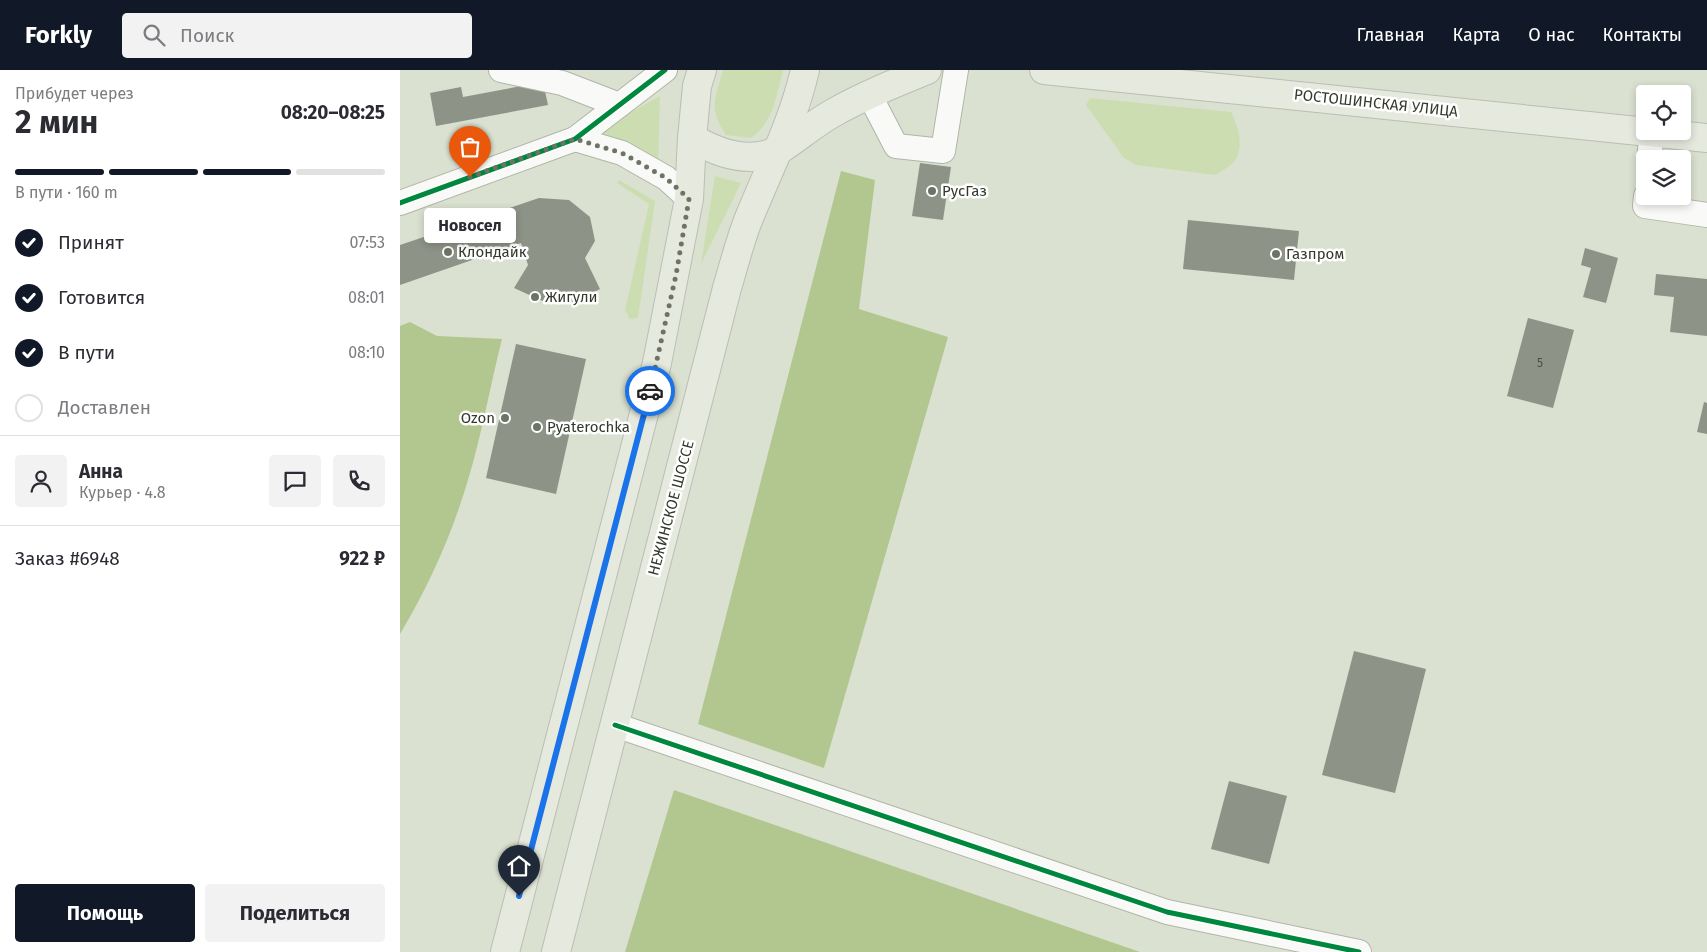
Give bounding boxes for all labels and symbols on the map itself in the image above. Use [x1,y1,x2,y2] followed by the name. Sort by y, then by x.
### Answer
[1293,85,1459,121] street label: РОСТОШИНСКАЯ УЛИЦА
[449,126,491,177] pin
[942,182,987,200] place label: РусГаз
[926,185,938,197] marker: РусГаз
[424,207,516,242] callout: Новосел
[458,243,527,261] place label: Клондайк
[1286,245,1344,263] place label: Газпром
[442,246,454,258] marker: Клондайк
[1270,248,1282,260] marker: Газпром
[545,288,598,306] place label: Жигули
[529,291,541,303] marker: Жигули
[1537,356,1543,370] house number: 5
[625,366,675,416] courier
[461,409,495,427] place label: Ozon
[499,412,511,424] marker: Ozon
[547,418,630,436] place label: Pyaterochka
[531,421,543,433] marker: Pyaterochka
[644,438,698,578] street label: НЕЖИНСКОЕ ШОССЕ
[498,845,540,896] pin

